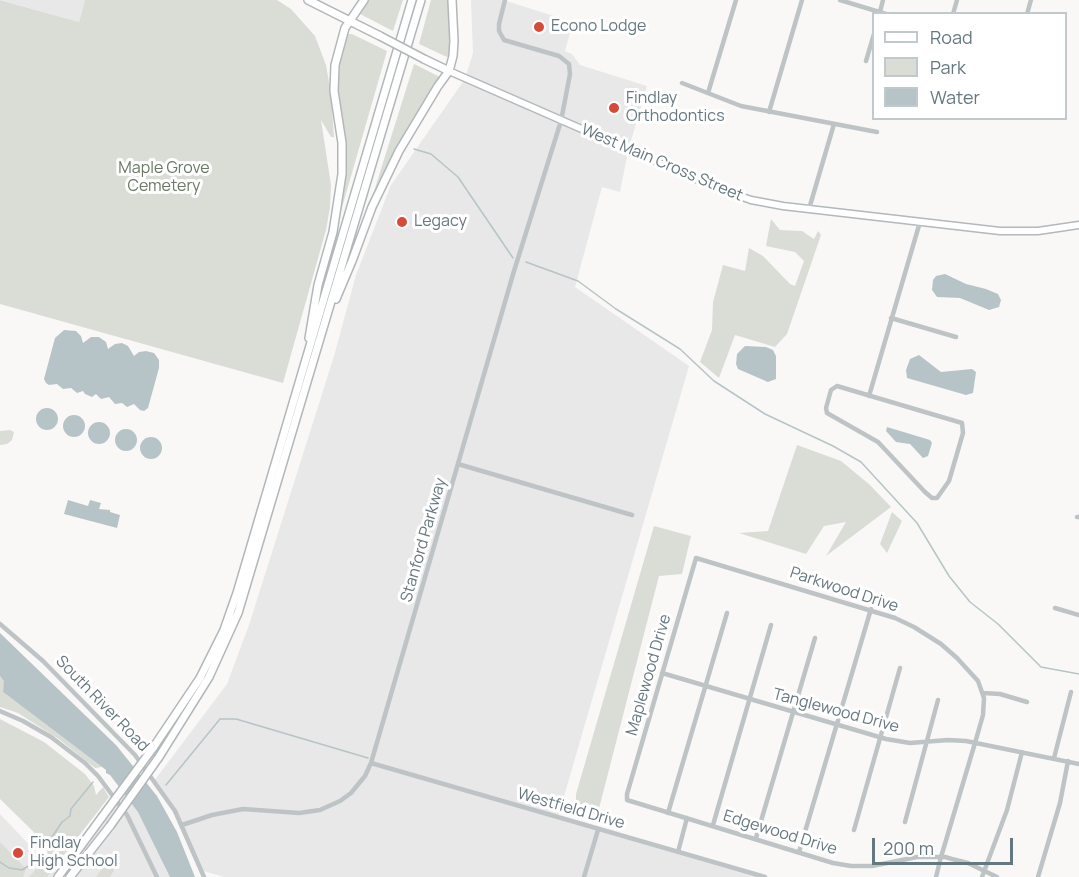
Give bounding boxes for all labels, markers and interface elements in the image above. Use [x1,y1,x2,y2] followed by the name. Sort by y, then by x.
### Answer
[872,12,1067,120] legend
[551,17,646,37] place label: Econo Lodge
[532,20,546,34] marker: Econo Lodge
[930,25,973,49] text: Road
[930,55,966,79] text: Park
[930,85,980,109] text: Water
[626,89,725,127] place label: Findlay Orthodontics
[607,101,621,115] marker: Findlay Orthodontics
[578,120,746,206] street label: West Main Cross Street
[118,159,210,197] park label: Maple Grove Cemetery
[414,212,467,232] place label: Legacy
[395,215,409,229] marker: Legacy
[397,476,451,604] street label: Stanford Parkway
[787,563,901,617] street label: Parkwood Drive
[622,612,676,738] street label: Maplewood Drive
[51,652,153,756] street label: South River Road
[771,685,901,737] street label: Tanglewood Drive
[515,784,627,834] street label: Westfield Drive
[721,807,839,859] street label: Edgewood Drive
[875,826,1016,864] scale bar
[30,834,118,872] place label: Findlay High School
[883,836,934,860] text: 200 m
[11,846,25,860] marker: Findlay High School

